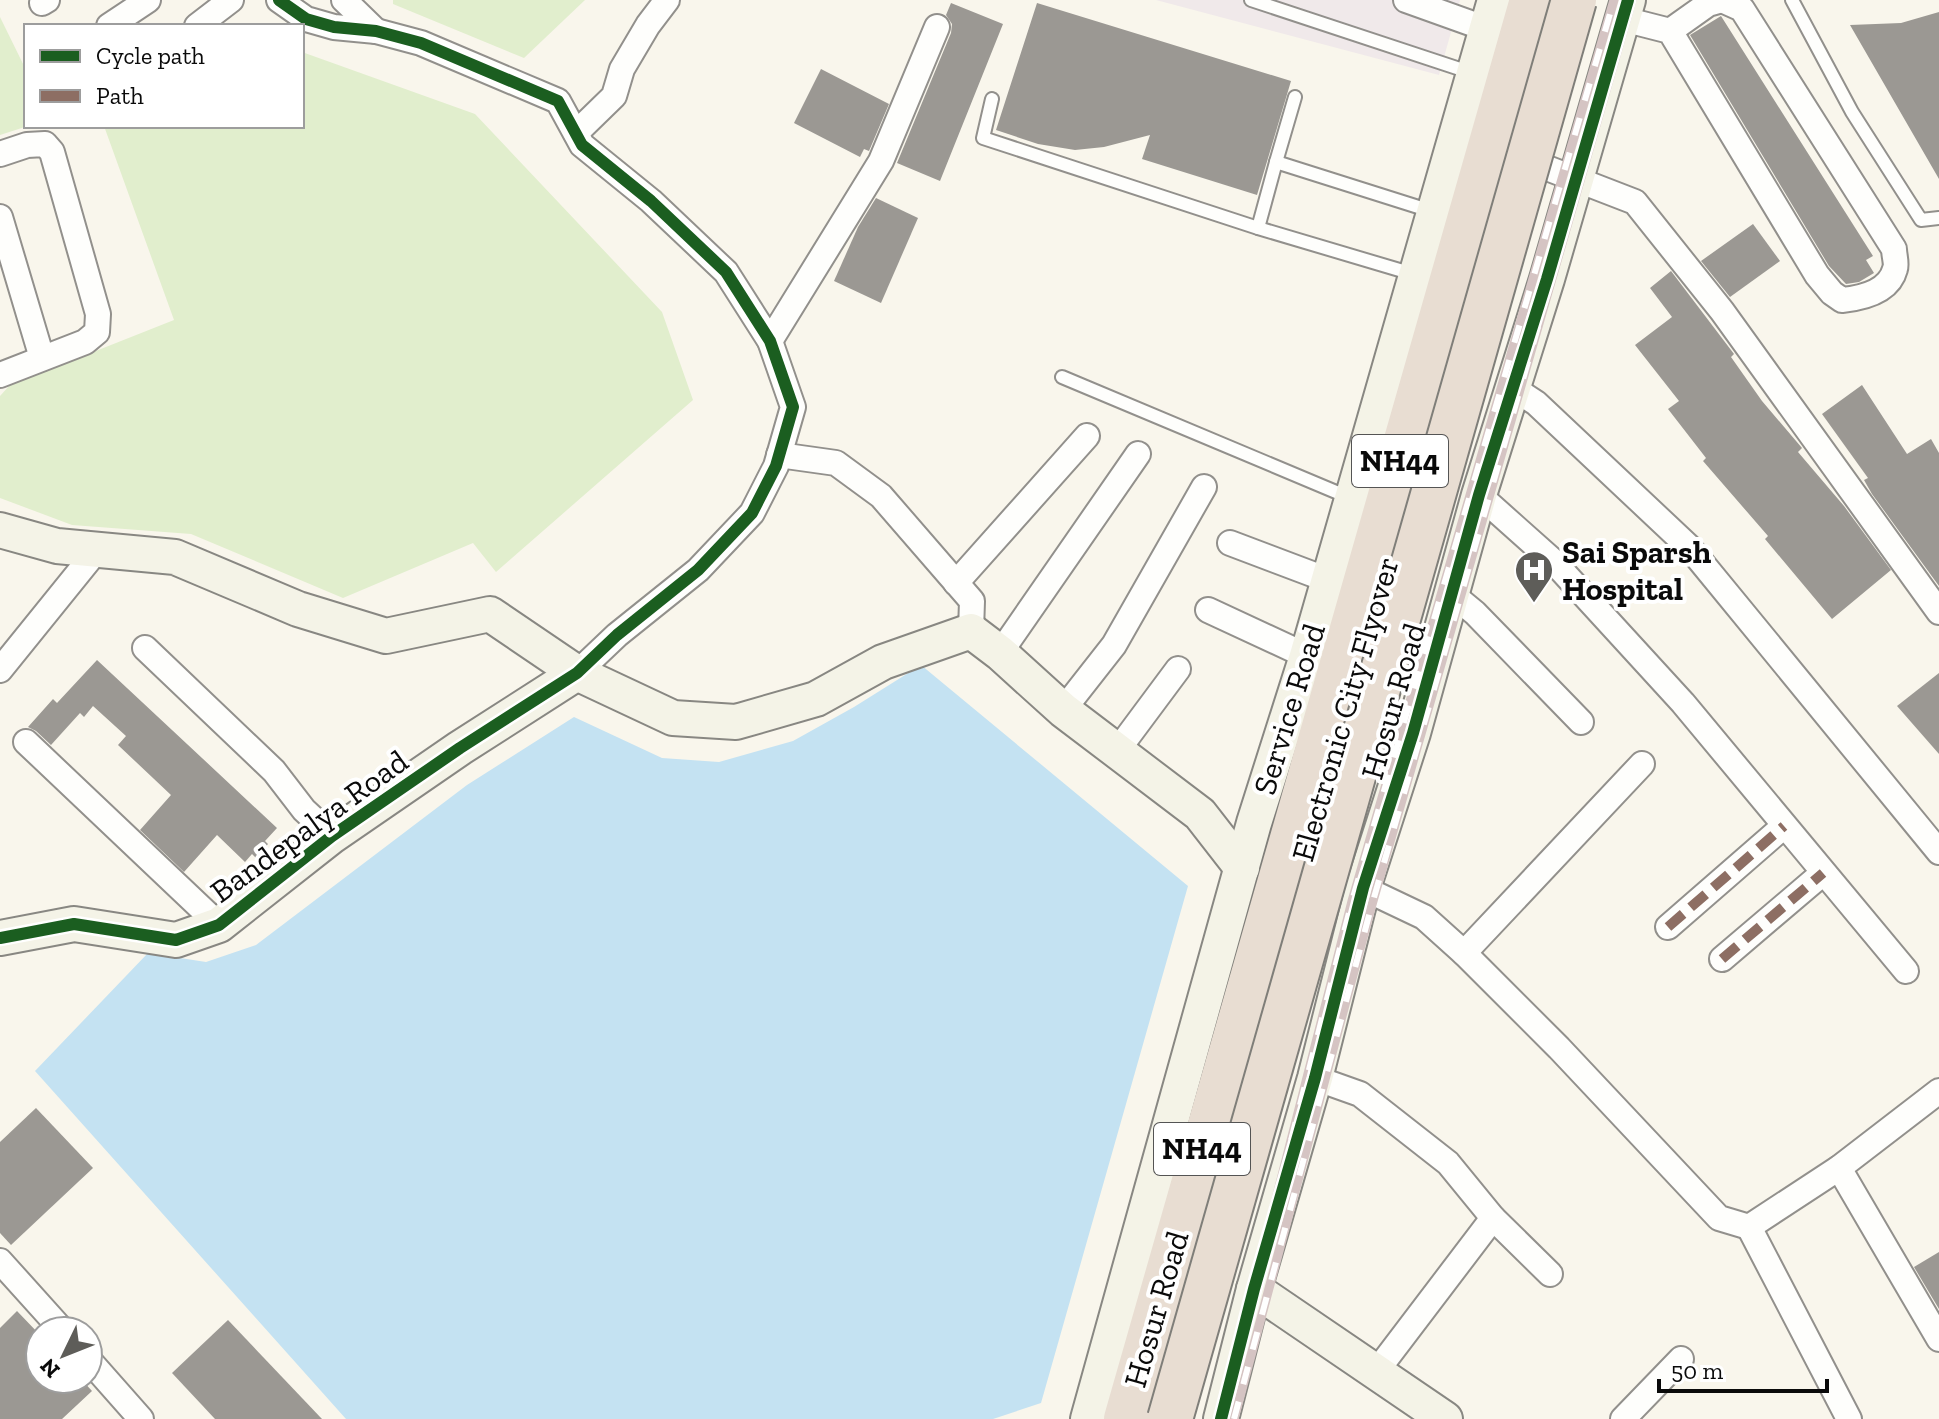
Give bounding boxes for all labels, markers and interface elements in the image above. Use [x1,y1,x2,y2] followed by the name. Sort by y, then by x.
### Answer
[24,24,304,128] legend
[96,41,205,70] text: Cycle path
[96,81,144,110] text: Path
[1352,435,1448,487] road number: NH44
[1562,533,1712,608] place label: Sai Sparsh Hospital
[1513,549,1555,604] hospital icon: Sai Sparsh Hospital
[1283,553,1407,865] street label: Electronic City Flyover
[1353,618,1434,784] street label: Hosur Road
[1245,619,1333,799] street label: Service Road
[203,741,415,910] street label: Bandepalya Road
[1154,1123,1250,1175] road number: NH44
[1116,1226,1197,1392] street label: Hosur Road
[24,1315,104,1395] north arrow
[1659,1343,1827,1393] scale bar
[34,1353,65,1384] text: N
[1671,1356,1724,1385] text: 50 m

